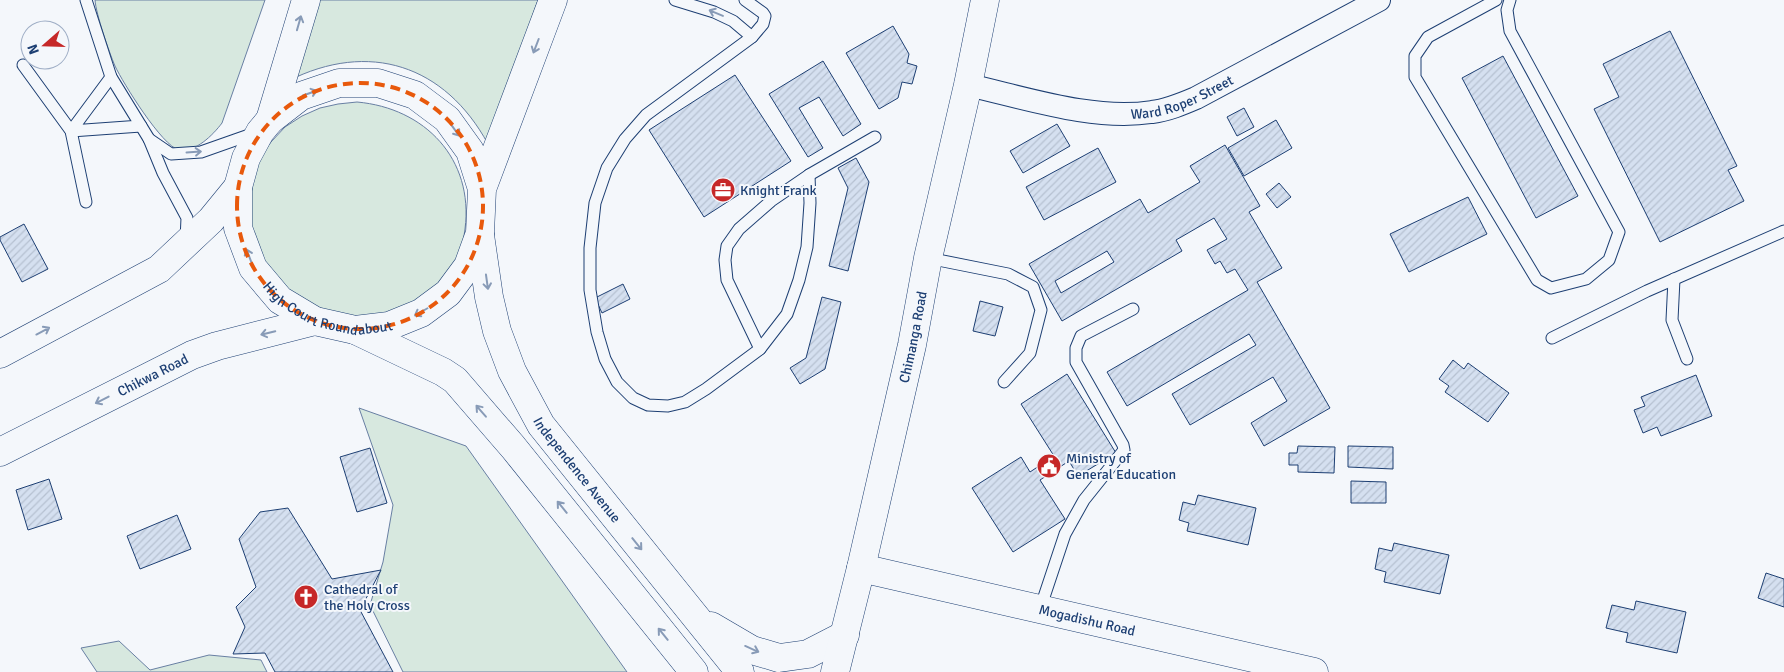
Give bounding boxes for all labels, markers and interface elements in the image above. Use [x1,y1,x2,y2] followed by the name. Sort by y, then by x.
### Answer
[709,8,724,18] one-way arrow
[294,15,304,31] one-way arrow
[20,20,70,70] north arrow
[531,37,540,53] one-way arrow
[24,42,43,57] text: N
[1130,72,1236,123] street label: Ward Roper Street
[302,88,317,97] one-way arrow
[450,123,461,136] one-way arrow
[185,148,201,157] one-way arrow
[710,177,736,203] office icon: Knight Frank
[740,182,817,199] place label: Knight Frank
[244,249,253,265] one-way arrow
[482,273,492,289] one-way arrow
[259,278,395,339] street label: High Court Roundabout
[896,290,931,385] street label: Chimanga Road
[414,307,429,317] one-way arrow
[35,325,50,335] one-way arrow
[260,329,276,338] one-way arrow
[115,350,191,400] street label: Chikwa Road
[95,396,110,405] one-way arrow
[476,404,487,417] one-way arrow
[529,414,624,526] street label: Independence Avenue
[1066,450,1176,483] place label: Ministry of General Education
[1036,453,1062,479] public building icon: Ministry of General Education
[556,501,567,514] one-way arrow
[632,538,643,551] one-way arrow
[324,581,410,614] place label: Cathedral of the Holy Cross
[293,584,319,610] church icon: Cathedral of the Holy Cross
[1037,601,1137,640] street label: Mogadishu Road
[658,628,669,641] one-way arrow
[744,645,759,655] one-way arrow

